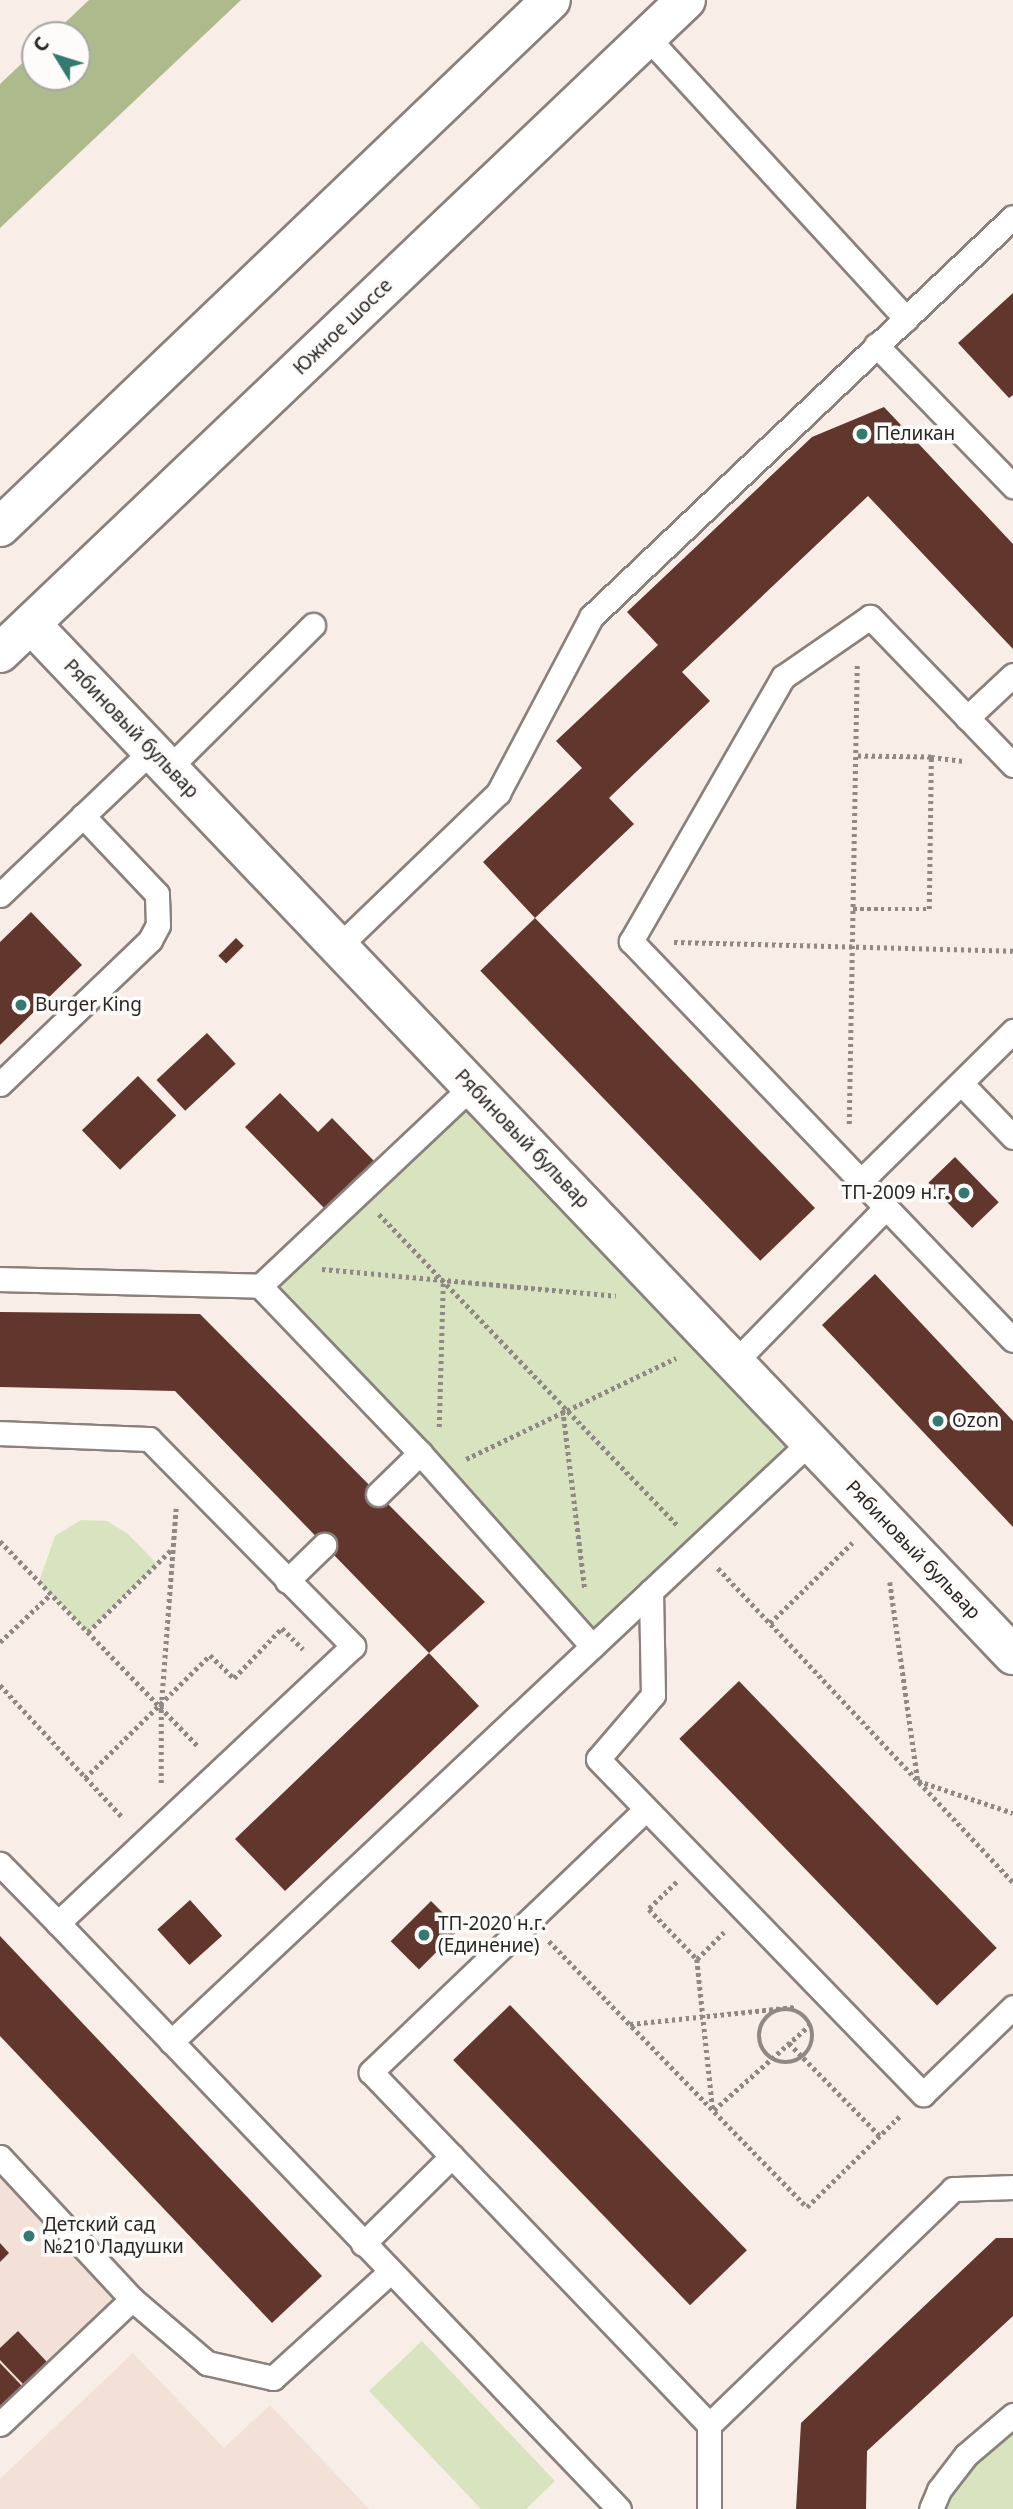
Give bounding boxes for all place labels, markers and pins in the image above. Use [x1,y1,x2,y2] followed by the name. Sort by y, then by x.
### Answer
[876,423,955,445] place label: Пеликан
[854,426,870,442] marker: Пеликан
[35,994,142,1016] place label: Burger King
[13,997,29,1013] marker: Burger King
[842,1182,950,1204] place label: ТП-2009 н.г.
[956,1185,972,1201] marker: ТП-2009 н.г.
[952,1410,999,1432] place label: Ozon
[930,1413,946,1429] marker: Ozon
[438,1913,546,1957] place label: ТП-2020 н.г. (Единение)
[416,1927,432,1943] marker: ТП-2020 н.г. (Единение)
[43,2214,184,2258] place label: Детский сад №210 Ладушки
[21,2228,37,2244] marker: Детский сад №210 Ладушки

